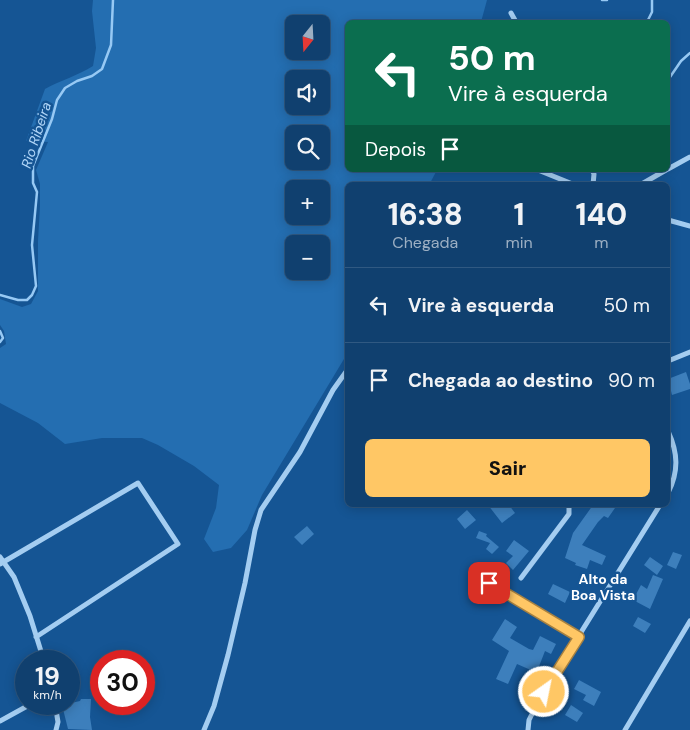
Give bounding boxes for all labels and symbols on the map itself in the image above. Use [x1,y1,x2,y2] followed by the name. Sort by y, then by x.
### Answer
[285,15,330,60] north arrow
[17,99,55,170] water label: Rio Ribeira
[468,562,510,604] pin
[571,570,635,604] district label: Alto da Boa Vista
[90,650,155,715] speed limit sign: 30
[517,665,569,717] position arrow

